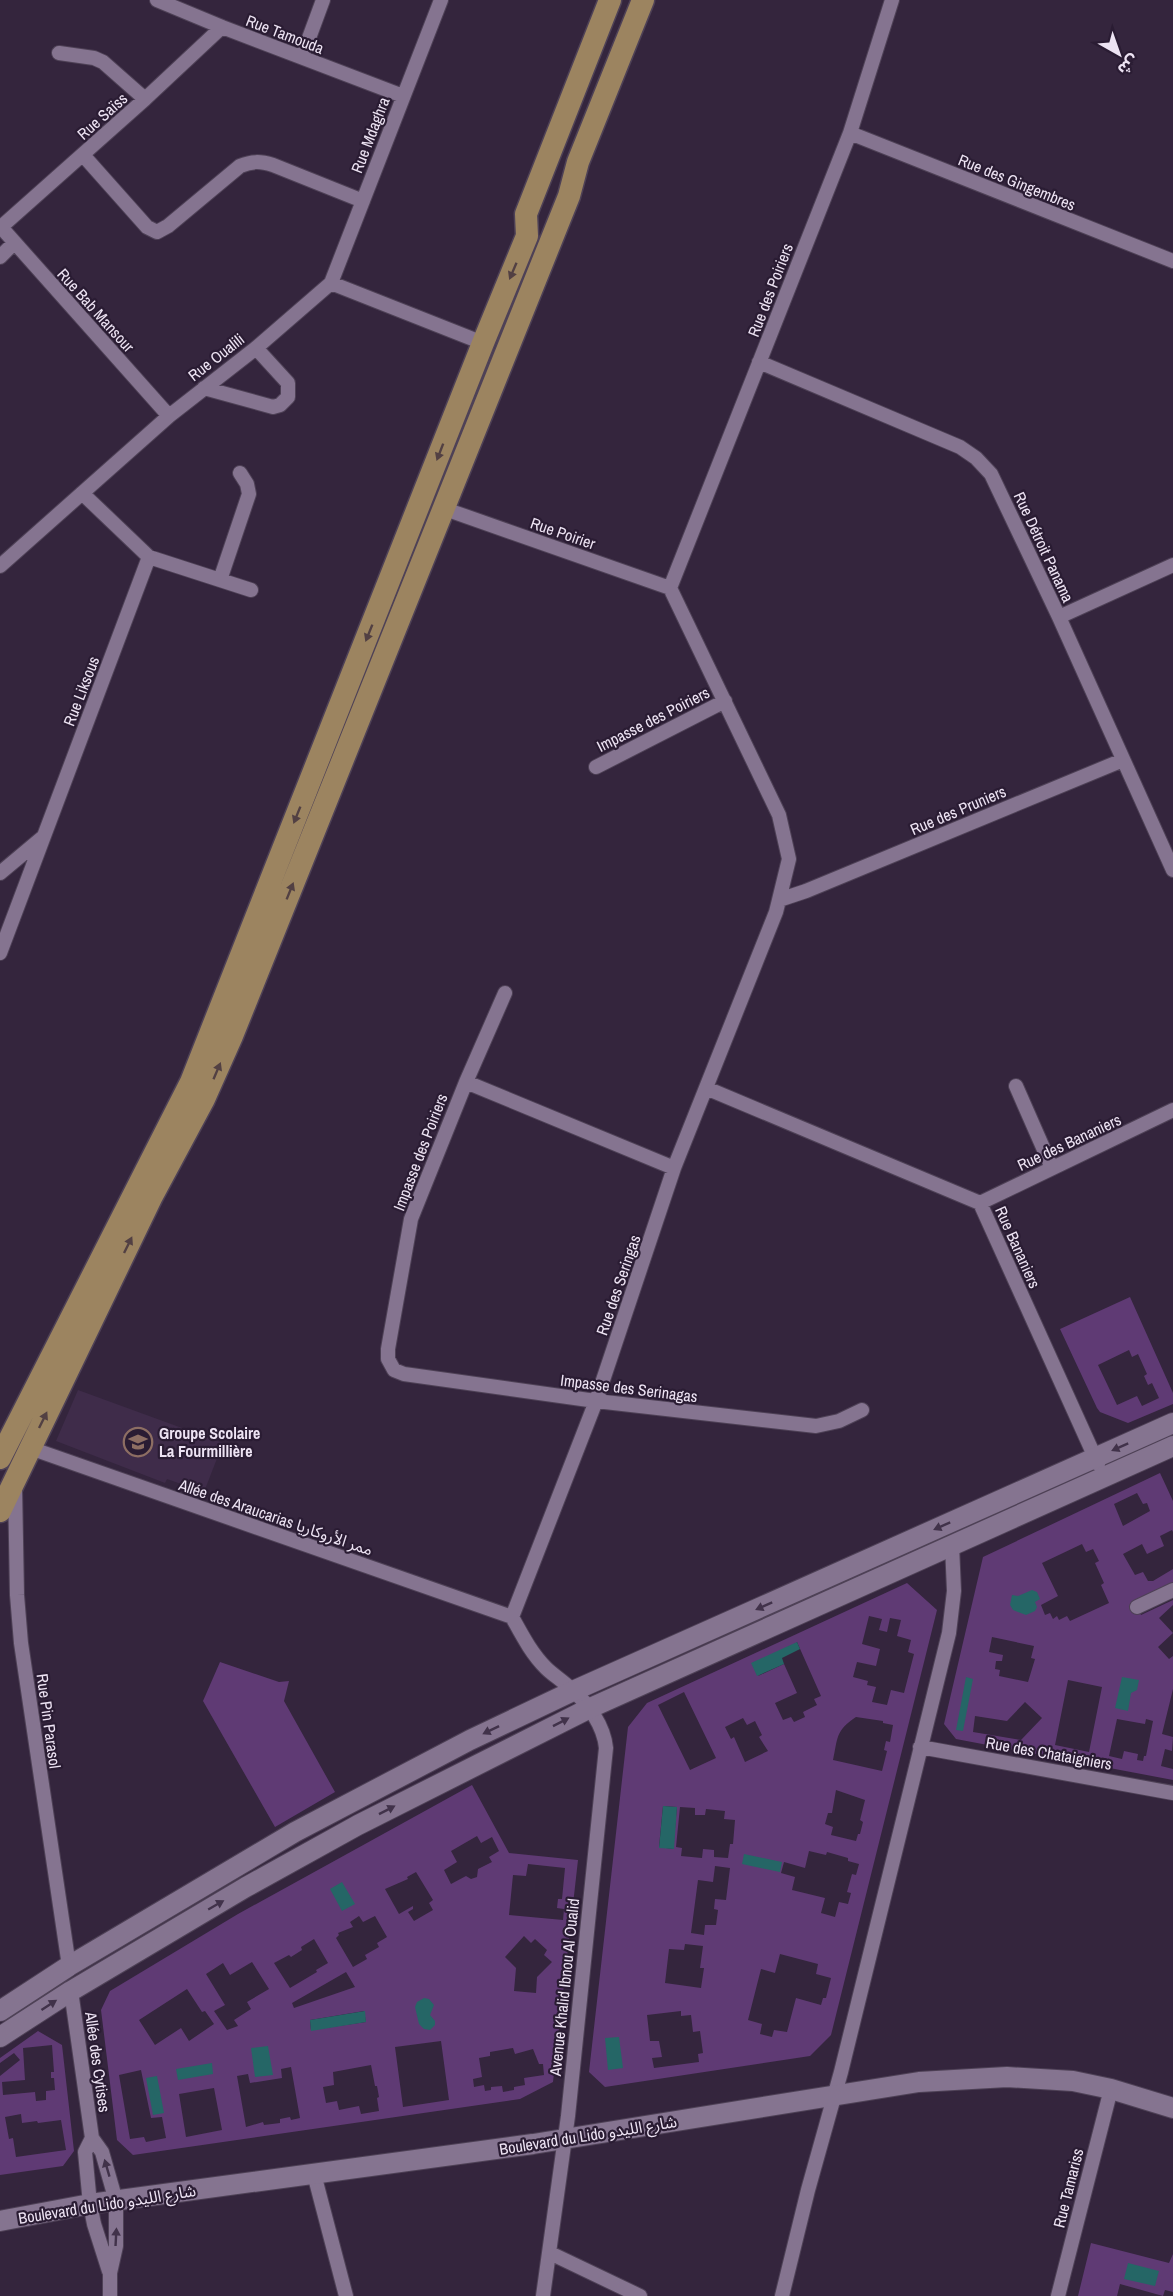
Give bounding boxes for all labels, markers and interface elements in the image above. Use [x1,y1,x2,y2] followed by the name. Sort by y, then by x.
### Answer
[243,9,328,59] street label: Rue Tamouda
[1089,24,1149,84] north arrow
[1113,50,1144,81] text: ش
[72,88,132,144] street label: Rue Saïss
[345,93,395,176] street label: Rue Mdaghra
[955,148,1079,216] street label: Rue des Gingembres
[742,240,798,340] street label: Rue des Poiriers
[508,262,517,280] one-way arrow
[52,263,140,357] street label: Rue Bab Mansour
[183,328,249,386] street label: Rue Oualili
[435,443,444,461] one-way arrow
[1009,488,1080,606] street label: Rue Détroit Panama
[528,512,599,555] street label: Rue Poirier
[364,625,374,643] one-way arrow
[58,653,104,729] street label: Rue Liksous
[593,681,713,757] street label: Impasse des Poiriers
[907,780,1009,840] street label: Rue des Pruniers
[291,806,301,824] one-way arrow
[285,881,295,899] one-way arrow
[212,1063,221,1080] one-way arrow
[388,1090,452,1214] street label: Impasse des Poiriers
[1013,1108,1125,1176] street label: Rue des Bananiers
[990,1203,1046,1291] street label: Rue Bananiers
[591,1232,645,1338] street label: Rue des Seringas
[124,1237,133,1254] one-way arrow
[559,1369,699,1407] street label: Impasse des Serinagas
[38,1412,48,1429] one-way arrow
[159,1422,260,1462] place label: Groupe Scolaire La Fourmillière
[122,1426,154,1458] school or university icon: Groupe Scolaire La Fourmillière
[1111,1442,1128,1451] one-way arrow
[175,1473,376,1561] street label: Allée des Araucarias ممر الأروكاريا
[932,1521,950,1531] one-way arrow
[755,1601,772,1610] one-way arrow
[31,1672,67,1770] street label: Rue Pin Parasol
[552,1718,569,1727] one-way arrow
[482,1726,499,1735] one-way arrow
[984,1731,1114,1775] street label: Rue des Chataigniers
[378,1806,395,1815] one-way arrow
[544,1897,584,2078] street label: Avenue Khalid Ibnou Al Oualid
[208,1900,225,1910] one-way arrow
[41,2000,57,2011] one-way arrow
[80,2009,116,2114] street label: Allée des Cytises
[498,2110,679,2162] street label: Boulevard du Lido شارع الليدو
[1048,2146,1088,2230] street label: Rue Tamariss
[101,2159,111,2177] one-way arrow
[17,2179,198,2231] street label: Boulevard du Lido شارع الليدو
[111,2228,121,2247] one-way arrow

